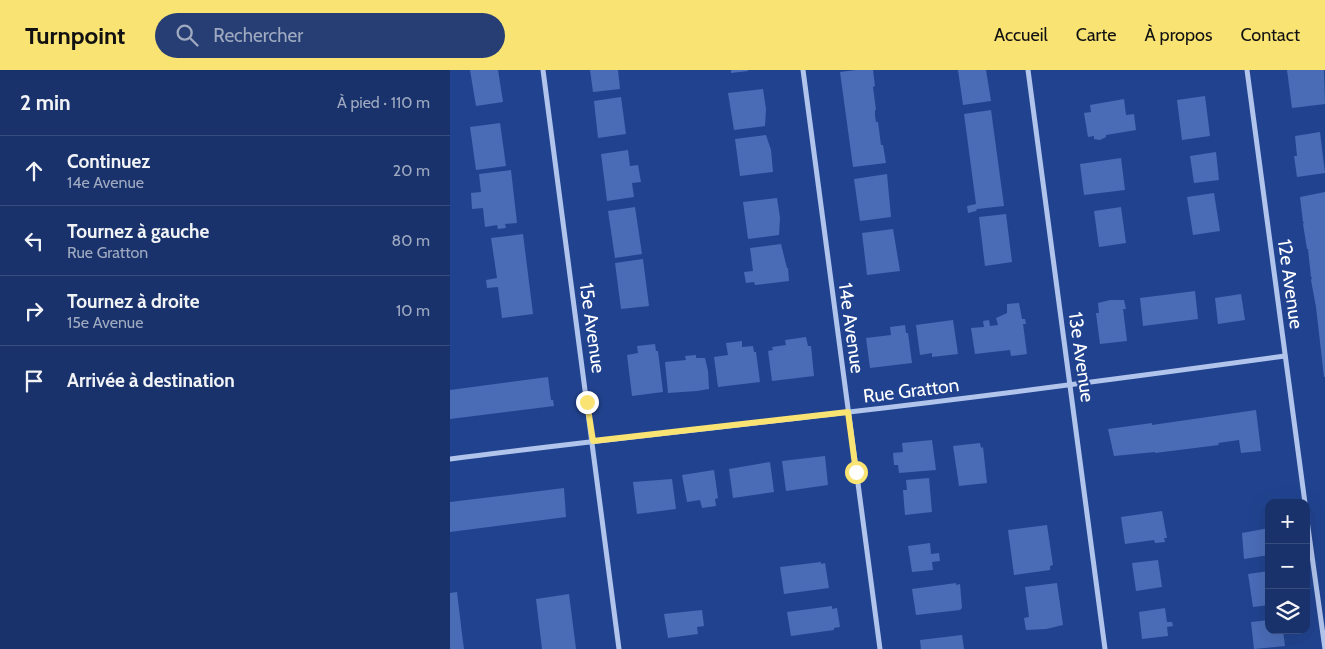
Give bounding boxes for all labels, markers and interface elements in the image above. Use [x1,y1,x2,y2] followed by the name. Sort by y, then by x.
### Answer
[155,13,505,58] search box
[25,21,125,50] text: Turnpoint
[173,21,201,49] icon: search
[213,24,303,47] text: Rechercher
[994,24,1048,46] text: Accueil
[1076,24,1116,46] text: Carte
[1144,24,1212,46] text: À propos
[1240,24,1300,46] text: Contact
[20,90,71,115] text: 2 min
[337,93,430,112] text: À pied · 110 m
[67,150,150,173] text: Continuez
[20,157,48,185] icon: ahead
[393,161,430,180] text: 20 m
[67,173,144,192] text: 14e Avenue
[67,220,209,243] text: Tournez à gauche
[20,227,48,255] icon: left
[392,231,430,250] text: 80 m
[1273,238,1308,331] street label: 12e Avenue
[67,243,148,262] text: Rue Gratton
[834,281,869,375] street label: 14e Avenue
[575,282,610,375] street label: 15e Avenue
[67,290,200,313] text: Tournez à droite
[20,297,48,325] icon: right
[396,301,430,320] text: 10 m
[1064,311,1099,404] street label: 13e Avenue
[67,313,143,332] text: 15e Avenue
[20,367,48,395] icon: arrive
[67,369,235,392] text: Arrivée à destination
[862,373,960,408] street label: Rue Gratton
[576,391,599,414] route end
[845,461,868,484] route start
[1265,499,1310,634] map controls
[1265,499,1310,544] button: +
[1265,544,1310,589] button: −
[1265,589,1310,634] button: layers

